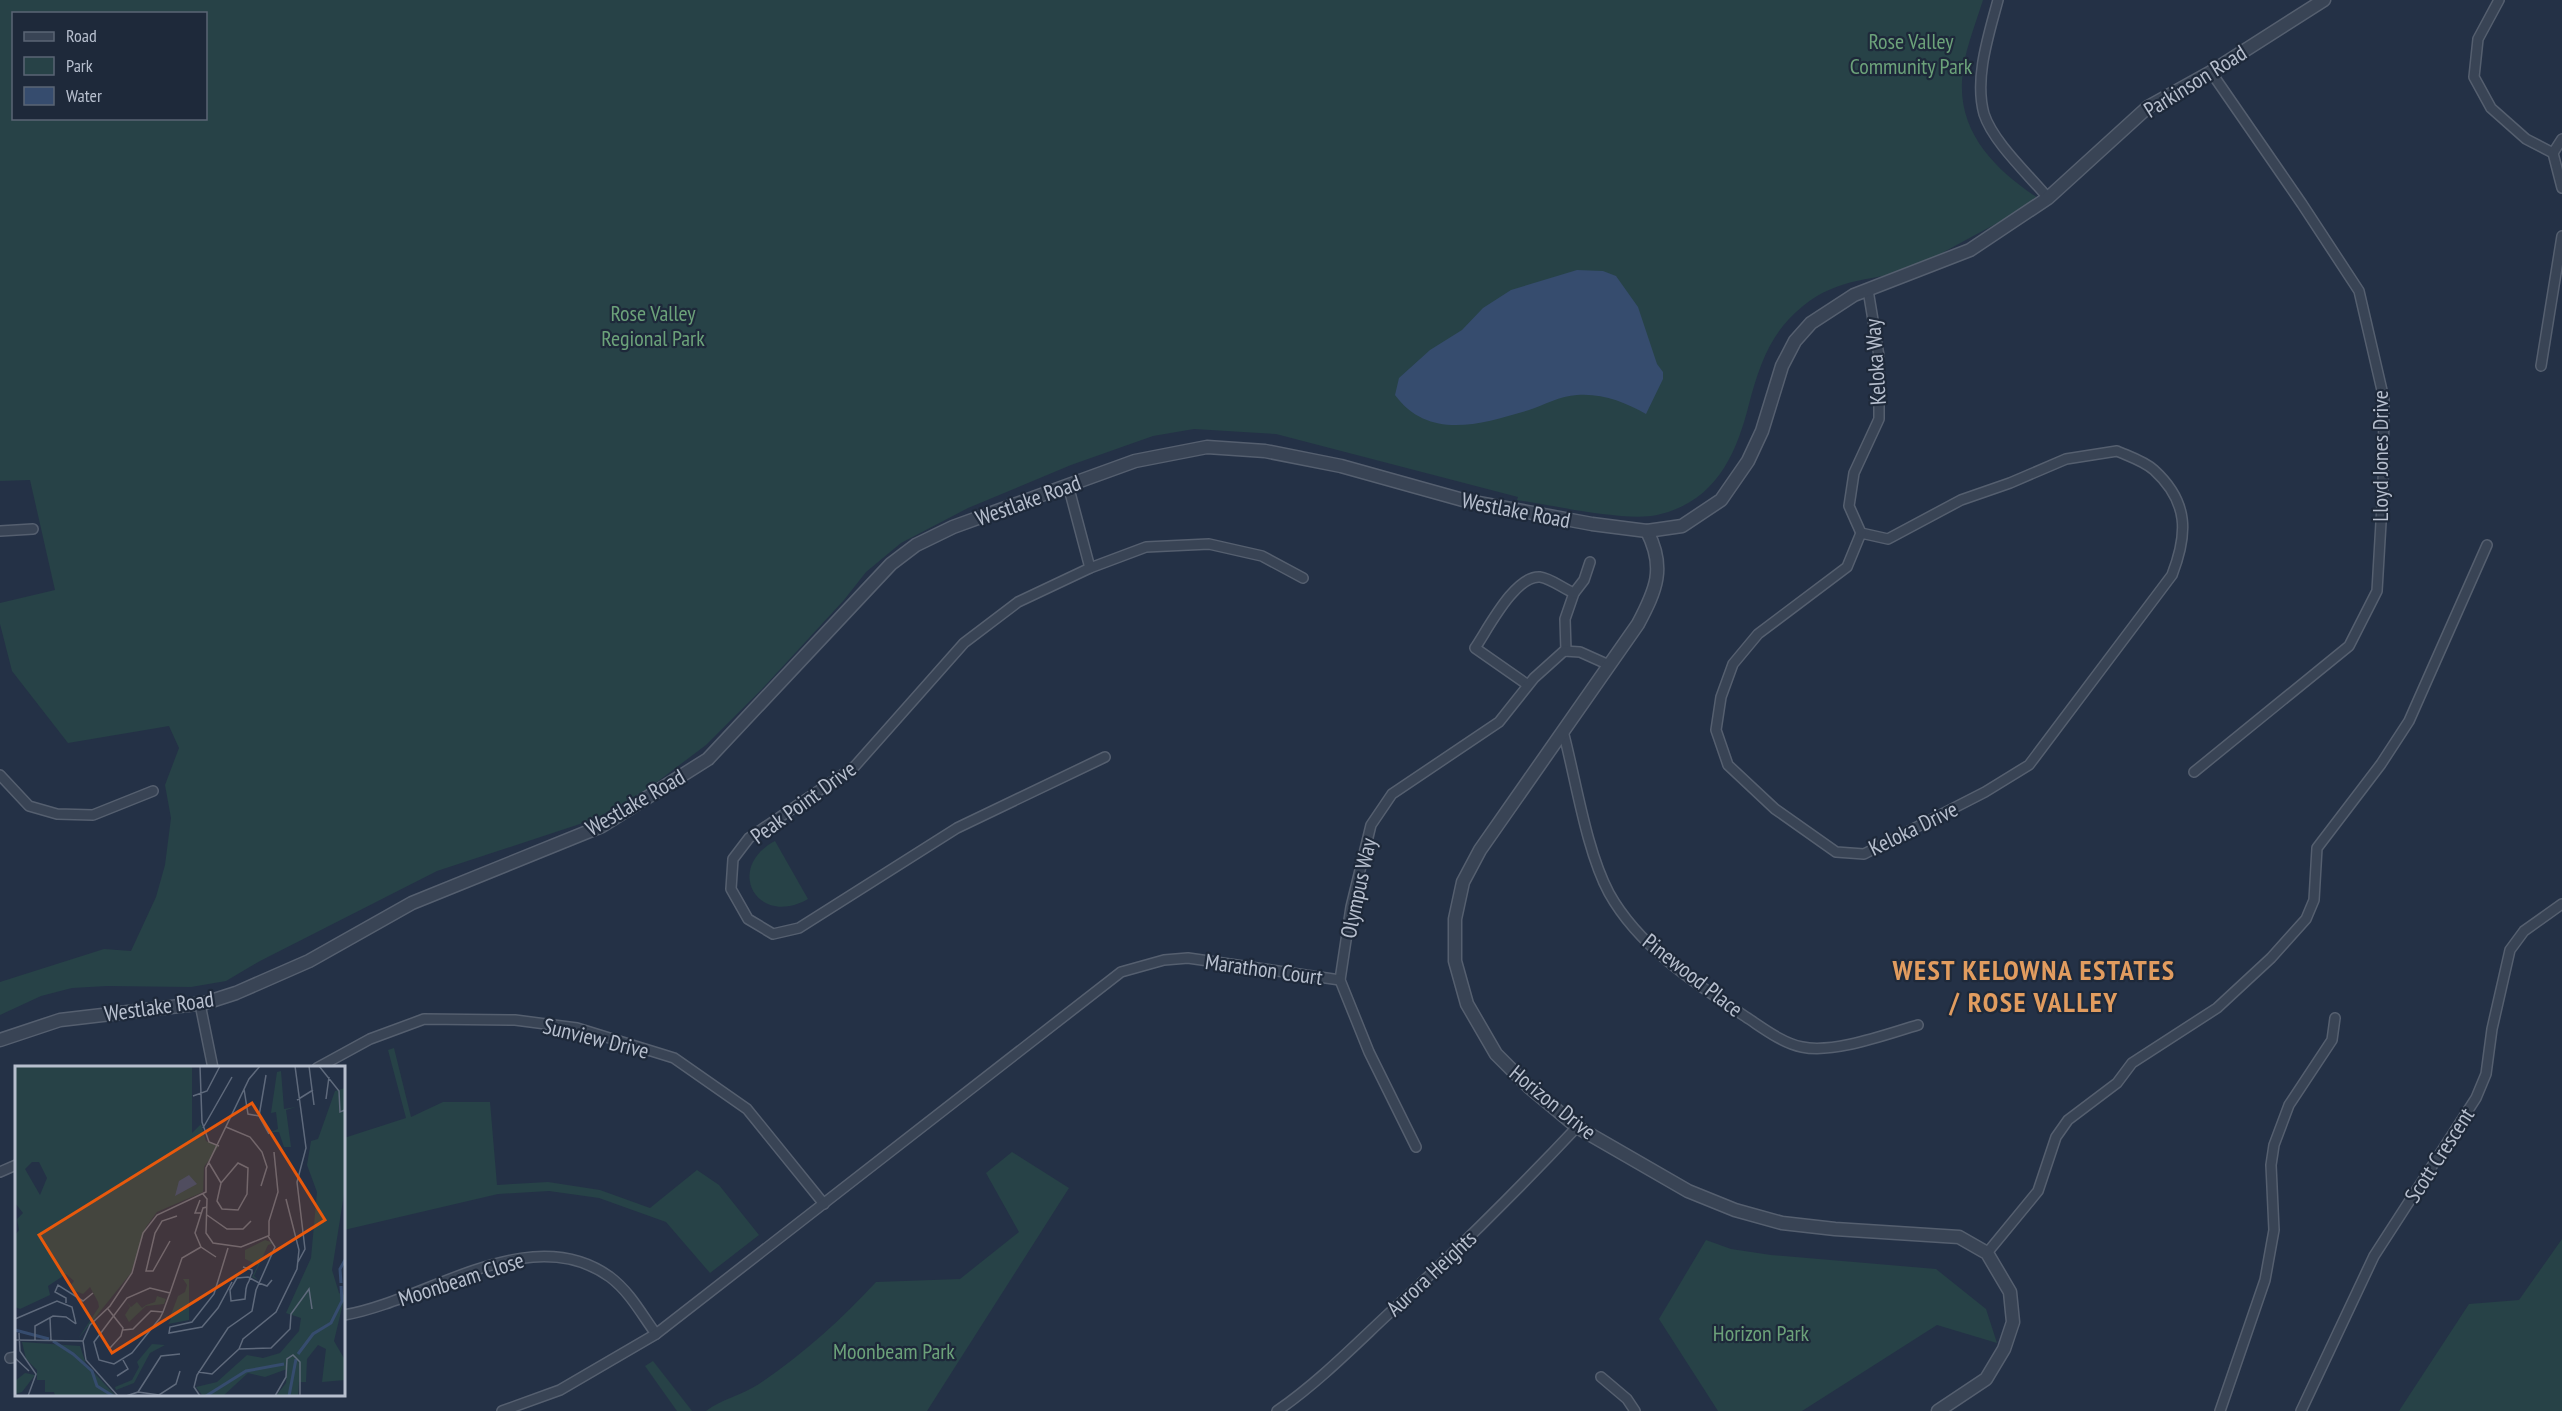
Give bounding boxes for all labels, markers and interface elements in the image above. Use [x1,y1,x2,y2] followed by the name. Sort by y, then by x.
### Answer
[12,12,207,120] legend
[66,24,97,47] text: Road
[1850,27,1973,80] park label: Rose Valley Community Park
[2138,38,2252,124] street label: Parkinson Road
[66,54,93,77] text: Park
[66,84,102,107] text: Water
[601,299,705,352] park label: Rose Valley Regional Park
[1858,317,1892,406] street label: Keloka Way
[2366,390,2394,522] street label: Lloyd Jones Drive
[971,468,1085,532] street label: Westlake Road
[1459,486,1573,534] street label: Westlake Road
[745,754,861,850] street label: Peak Point Drive
[580,762,690,842] street label: Westlake Road
[1864,794,1962,862] street label: Keloka Drive
[1334,835,1382,941] street label: Olympus Way
[1637,927,1749,1023] street label: Pinewood Place
[1203,947,1325,991] street label: Marathon Court
[1891,951,2176,1020] district label: WEST KELOWNA ESTATES / ROSE VALLEY
[103,984,215,1028] street label: Westlake Road
[540,1011,652,1065] street label: Sunview Drive
[1504,1059,1602,1145] street label: Horizon Drive
[15,1066,345,1396] inset map
[2398,1102,2480,1208] street label: Scott Crescent
[1380,1224,1482,1322] street label: Aurora Heights
[395,1246,527,1312] street label: Moonbeam Close
[1713,1319,1810,1347] park label: Horizon Park
[833,1337,955,1365] park label: Moonbeam Park

